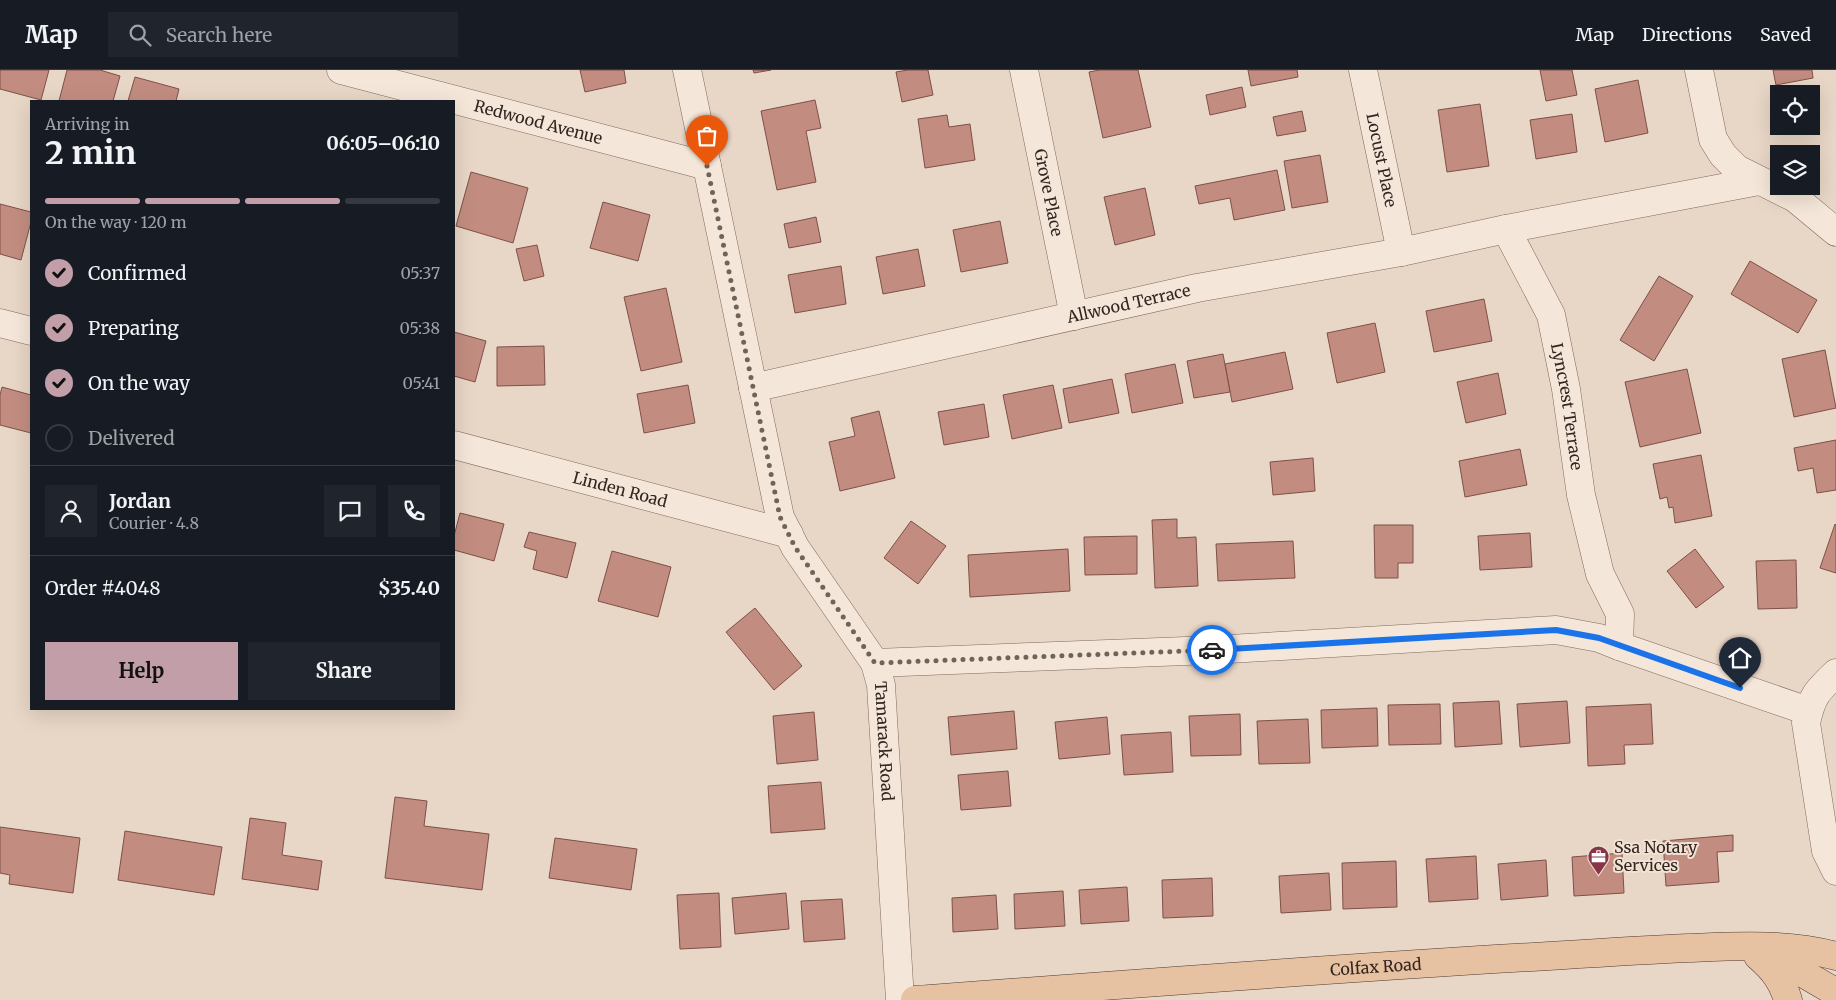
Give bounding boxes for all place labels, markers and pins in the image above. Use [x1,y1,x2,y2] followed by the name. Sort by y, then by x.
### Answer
[686,115,728,166] pin
[1719,637,1761,688] pin
[1614,837,1698,875] place label: Ssa Notary Services
[1586,844,1610,875] office icon: Ssa Notary Services

